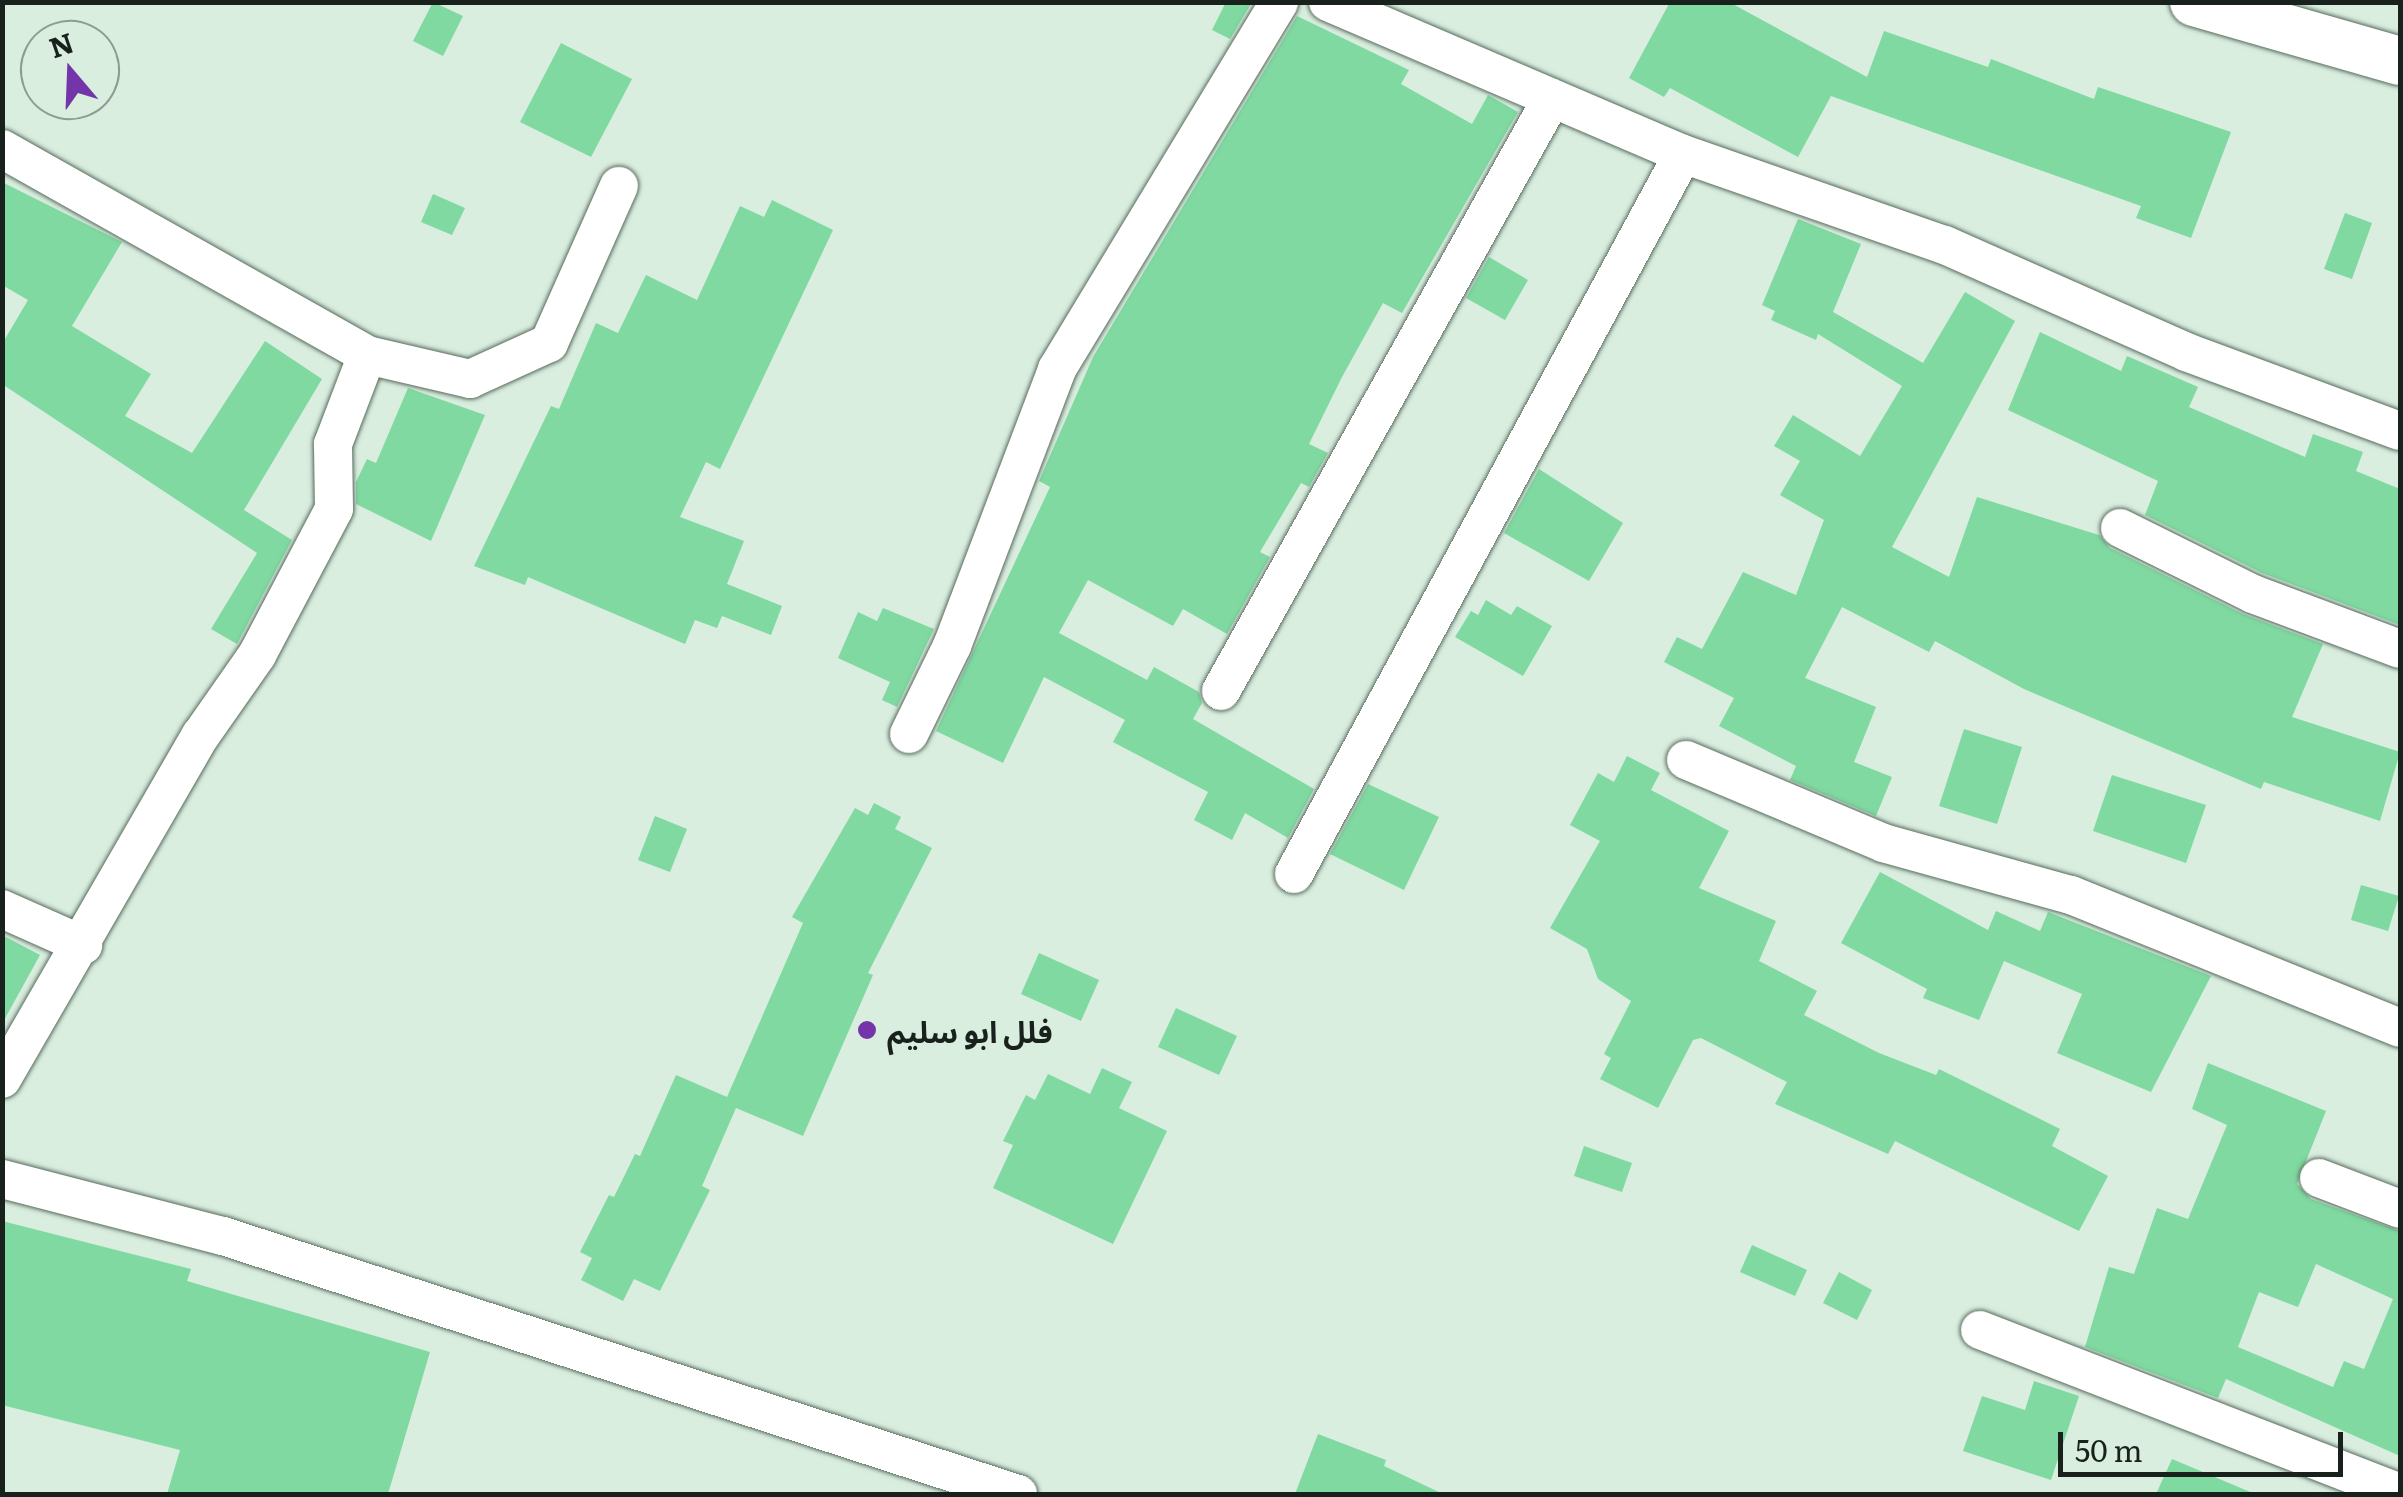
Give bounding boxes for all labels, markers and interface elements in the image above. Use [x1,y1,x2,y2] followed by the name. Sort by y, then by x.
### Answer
[20,20,120,120] north arrow
[43,20,79,67] text: N
[887,1012,1053,1048] place label: فلل ابو سليم
[856,1019,878,1041] marker: فلل ابو سليم
[2063,1412,2348,1474] scale bar
[2075,1427,2143,1471] text: 50 m

